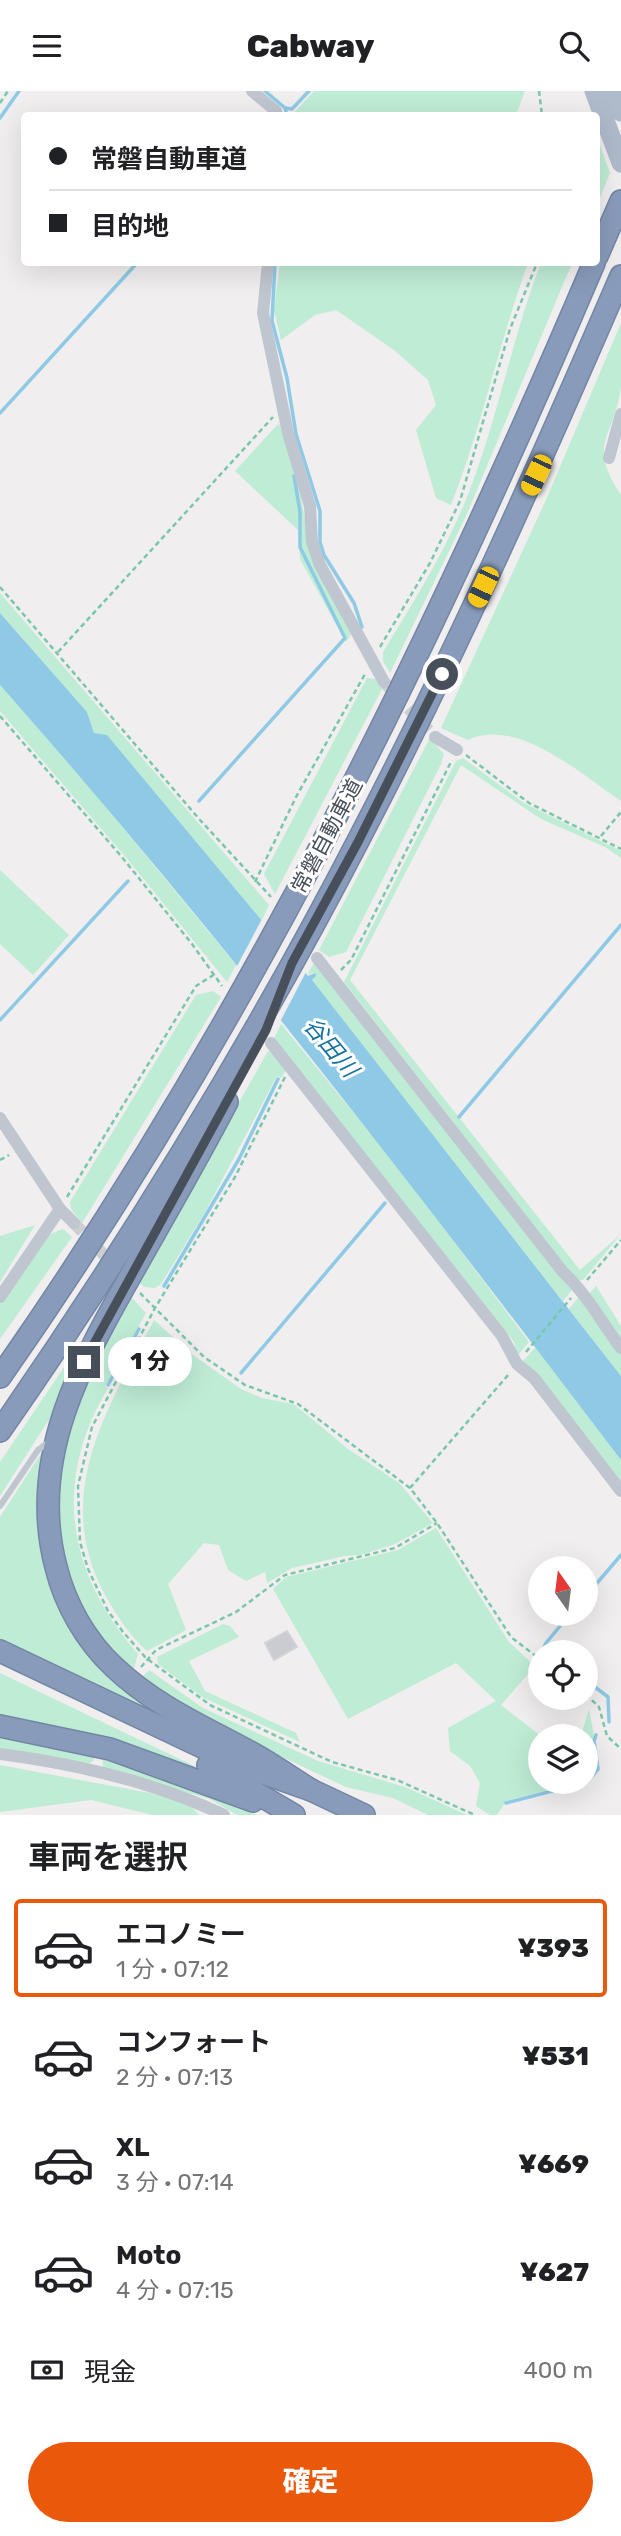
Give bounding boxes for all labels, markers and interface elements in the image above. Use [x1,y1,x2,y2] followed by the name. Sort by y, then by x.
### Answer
[28,27,66,65] icon: menu
[247,27,374,65] text: Cabway
[555,27,593,65] icon: search
[91,144,247,175] text: 常磐自動車道
[91,211,169,242] text: 目的地
[518,452,555,498] car
[465,564,502,610] car
[426,658,458,690] route start
[286,774,367,897] street label: 常磐自動車道
[298,1012,366,1085] water label: 谷田川
[108,1337,192,1387] callout: 1 分
[68,1346,100,1378] route end
[130,1347,170,1375] text: 1 分
[528,1556,598,1626] north arrow
[528,1556,598,1794] map controls
[528,1640,598,1710] button: locate
[528,1724,598,1794] button: layers
[28,1838,188,1876] text: 車両を選択
[32,1917,95,1980] icon: car
[116,1919,246,1950] text: エコノミー
[518,1933,589,1964] text: ¥393
[116,1955,229,1983] text: 1 分 · 07:12
[32,2025,95,2088] icon: car
[116,2027,271,2058] text: コンフォート
[522,2041,589,2072] text: ¥531
[116,2063,233,2091] text: 2 分 · 07:13
[116,2132,149,2163] text: XL
[32,2133,95,2196] icon: car
[518,2149,589,2180] text: ¥669
[116,2168,234,2196] text: 3 分 · 07:14
[116,2240,181,2271] text: Moto
[32,2241,95,2304] icon: car
[520,2257,589,2288] text: ¥627
[116,2276,234,2304] text: 4 分 · 07:15
[28,2351,66,2389] icon: cash
[523,2356,593,2384] text: 400 m
[84,2357,136,2388] text: 現金
[28,2442,593,2522] button: 確定

